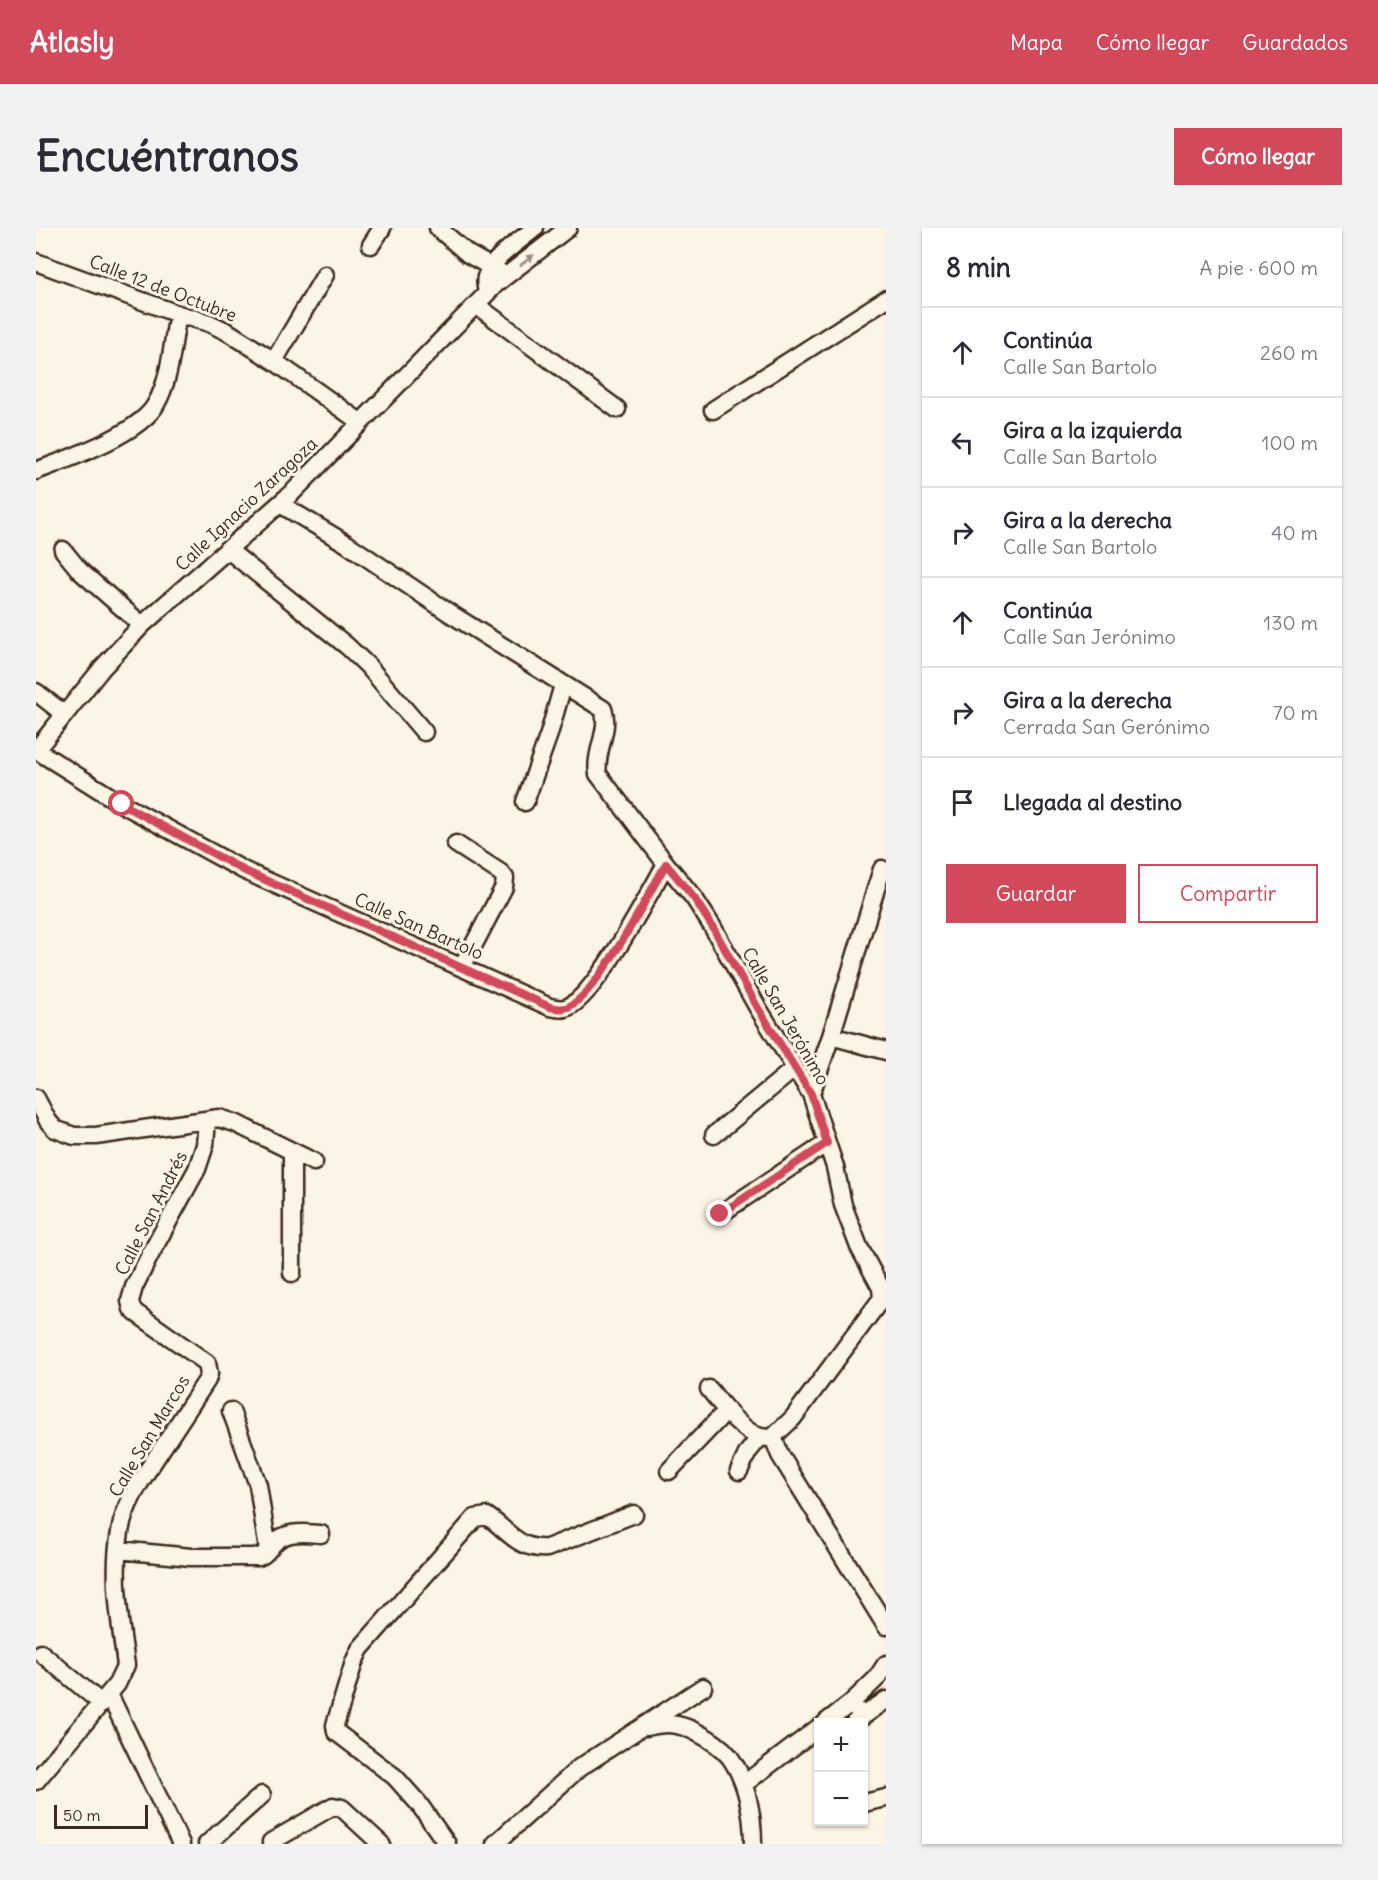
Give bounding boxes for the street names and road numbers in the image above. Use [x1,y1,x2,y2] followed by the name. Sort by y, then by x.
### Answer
[86,249,240,327] street label: Calle 12 de Octubre
[170,432,322,576] street label: Calle Ignacio Zaragoza
[351,887,487,965] street label: Calle San Bartolo
[737,943,835,1089] street label: Calle San Jerónimo
[110,1147,192,1279] street label: Calle San Andrés
[104,1371,194,1501] street label: Calle San Marcos

